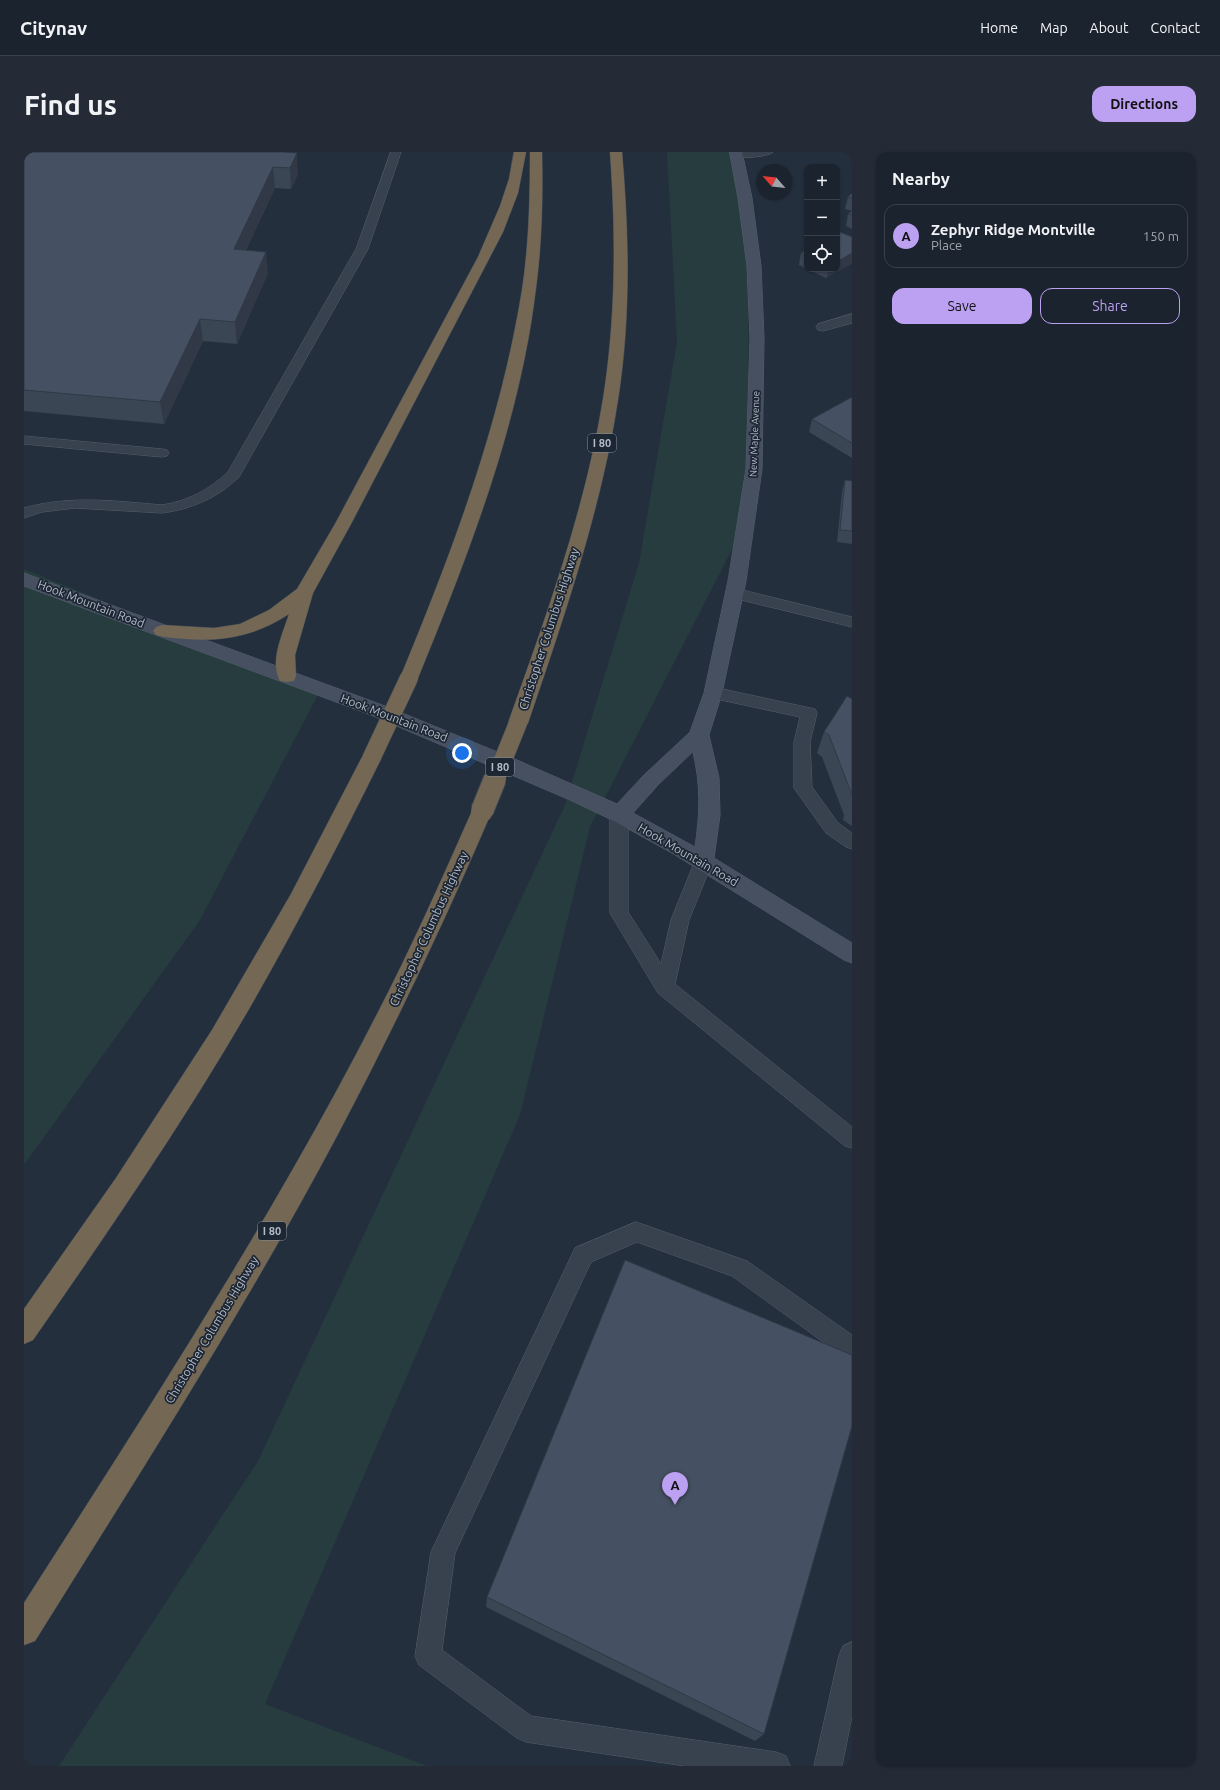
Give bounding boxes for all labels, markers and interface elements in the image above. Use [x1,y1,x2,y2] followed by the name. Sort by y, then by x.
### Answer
[20,17,87,39] text: Citynav
[980,20,1018,36] text: Home
[1040,20,1068,36] text: Map
[1090,20,1129,36] text: About
[1151,20,1200,36] text: Contact
[1092,86,1196,122] button: Directions
[24,89,117,120] text: Find us
[756,164,792,200] north arrow
[804,164,840,272] map controls
[804,164,840,200] button: +
[892,169,950,188] text: Nearby
[804,200,840,236] button: −
[931,221,1095,238] text: Zephyr Ridge Montville
[901,229,911,243] text: A
[1143,229,1179,243] text: 150 m
[804,236,840,272] button: locate
[931,238,962,252] text: Place
[892,288,1032,324] button: Save
[1040,288,1180,324] button: Share
[747,391,762,477] street label: New Maple Avenue
[588,434,616,452] road number: I 80
[516,546,581,711] street label: Christopher Columbus Highway
[36,577,146,630] street label: Hook Mountain Road
[339,691,449,744] street label: Hook Mountain Road
[452,743,472,763] your location
[486,758,514,776] road number: I 80
[636,821,741,889] street label: Hook Mountain Road
[387,849,470,1008] street label: Christopher Columbus Highway
[258,1222,286,1240] road number: I 80
[162,1254,261,1406] street label: Christopher Columbus Highway
[662,1472,688,1505] pin: A

